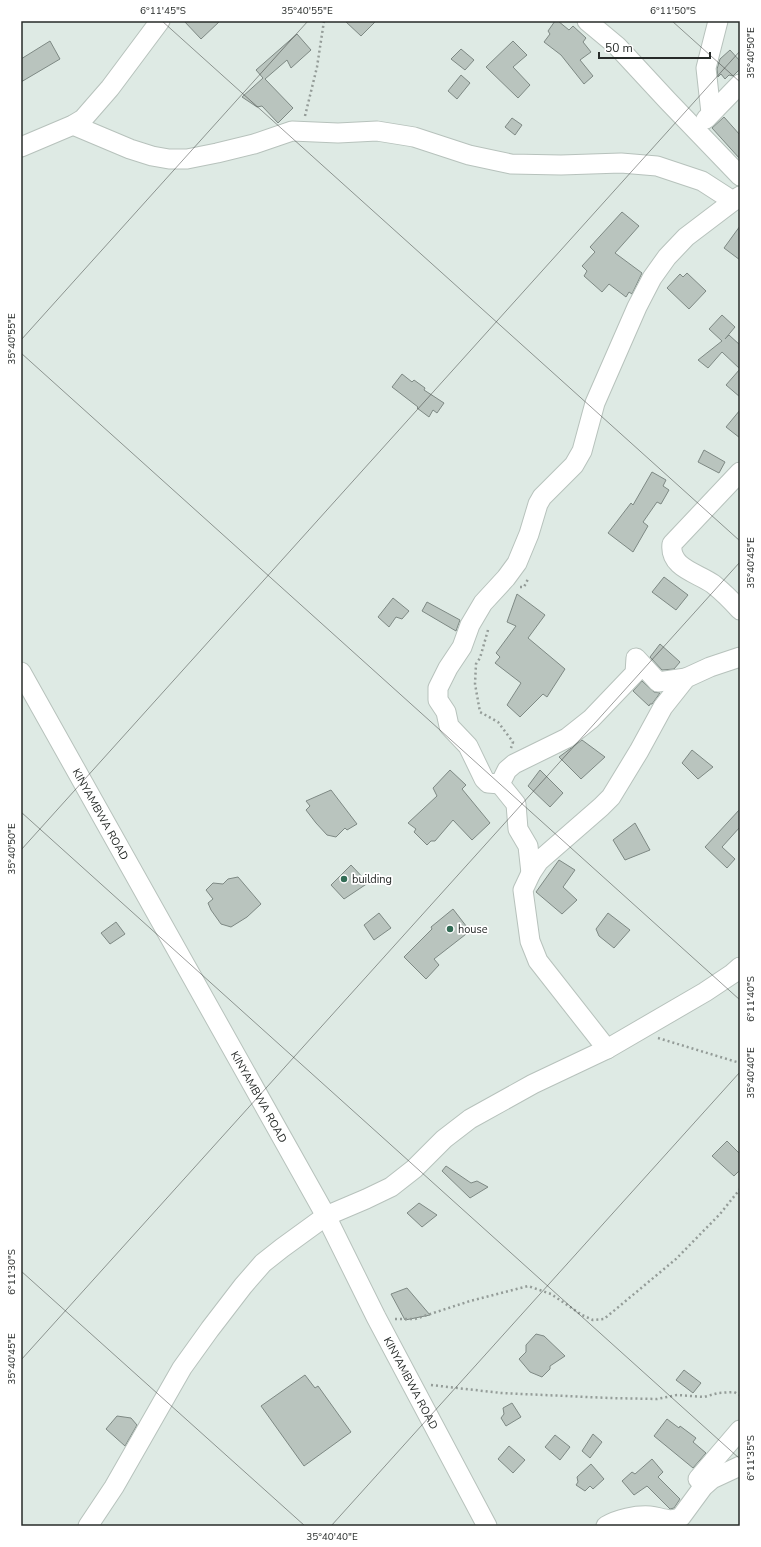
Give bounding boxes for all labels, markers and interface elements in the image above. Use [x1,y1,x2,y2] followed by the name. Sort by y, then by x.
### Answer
[140,4,186,18] text: 6°11'45"S
[281,4,333,18] text: 35°40'55"E
[650,4,696,18] text: 6°11'50"S
[744,27,758,79] text: 35°40'50"E
[599,34,710,60] scale bar
[605,40,633,56] text: 50 m
[5,313,19,365] text: 35°40'55"E
[744,537,758,589] text: 35°40'45"E
[69,766,132,863] street label: KINYAMBWA ROAD
[5,823,19,875] text: 35°40'50"E
[352,872,392,887] place label: building
[339,874,349,884] marker: building
[458,922,488,937] place label: house
[445,924,455,934] marker: house
[744,976,758,1022] text: 6°11'40"S
[744,1047,758,1099] text: 35°40'40"E
[228,1048,291,1145] street label: KINYAMBWA ROAD
[5,1249,19,1295] text: 6°11'30"S
[5,1333,19,1385] text: 35°40'45"E
[380,1334,442,1432] street label: KINYAMBWA ROAD
[744,1435,758,1481] text: 6°11'35"S
[306,1530,358,1544] text: 35°40'40"E

